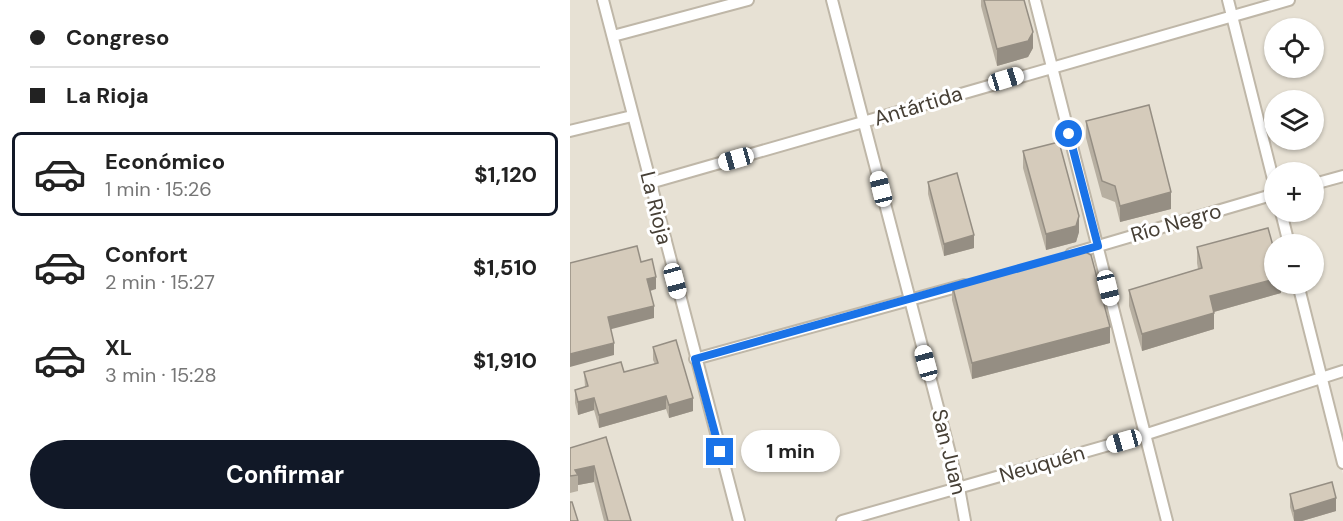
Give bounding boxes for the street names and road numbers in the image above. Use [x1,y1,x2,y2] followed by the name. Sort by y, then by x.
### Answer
[870,79,966,133] street label: Antártida
[633,168,679,248] street label: La Rioja
[1127,197,1225,249] street label: Río Negro
[925,406,973,498] street label: San Juan
[996,438,1088,490] street label: Neuquén

